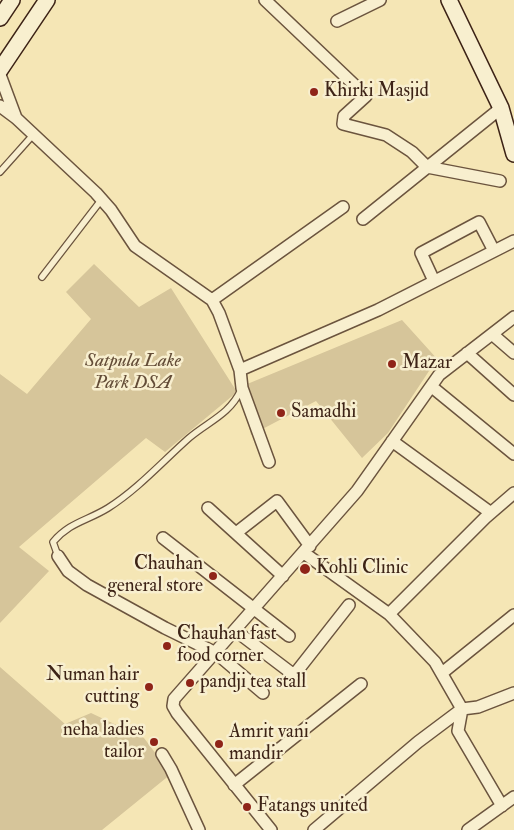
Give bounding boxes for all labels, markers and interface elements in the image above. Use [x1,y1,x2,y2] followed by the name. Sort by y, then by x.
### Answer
[324,81,429,103] place label: Khirki Masjid
[308,86,320,98] marker: Khirki Masjid
[85,351,181,395] park label: Satpula Lake Park DSA
[402,353,452,375] place label: Mazar
[386,358,398,370] marker: Mazar
[291,402,356,424] place label: Samadhi
[275,407,287,419] marker: Samadhi
[107,554,203,598] place label: Chauhan general store
[316,558,408,580] place label: Kohli Clinic
[298,562,312,576] marker: Kohli Clinic
[207,570,219,582] marker: Chauhan general store
[177,624,277,668] place label: Chauhan fast food corner
[161,640,173,652] marker: Chauhan fast food corner
[46,665,139,709] place label: Numan hair cutting
[200,672,306,694] place label: pandji tea stall
[184,677,196,689] marker: pandji tea stall
[143,681,155,693] marker: Numan hair cutting
[63,720,144,764] place label: neha ladies tailor
[229,722,309,766] place label: Amrit vani mandir
[148,736,160,748] marker: neha ladies tailor
[213,738,225,750] marker: Amrit vani mandir
[257,796,368,818] place label: Fatangs united
[241,801,253,813] marker: Fatangs united

